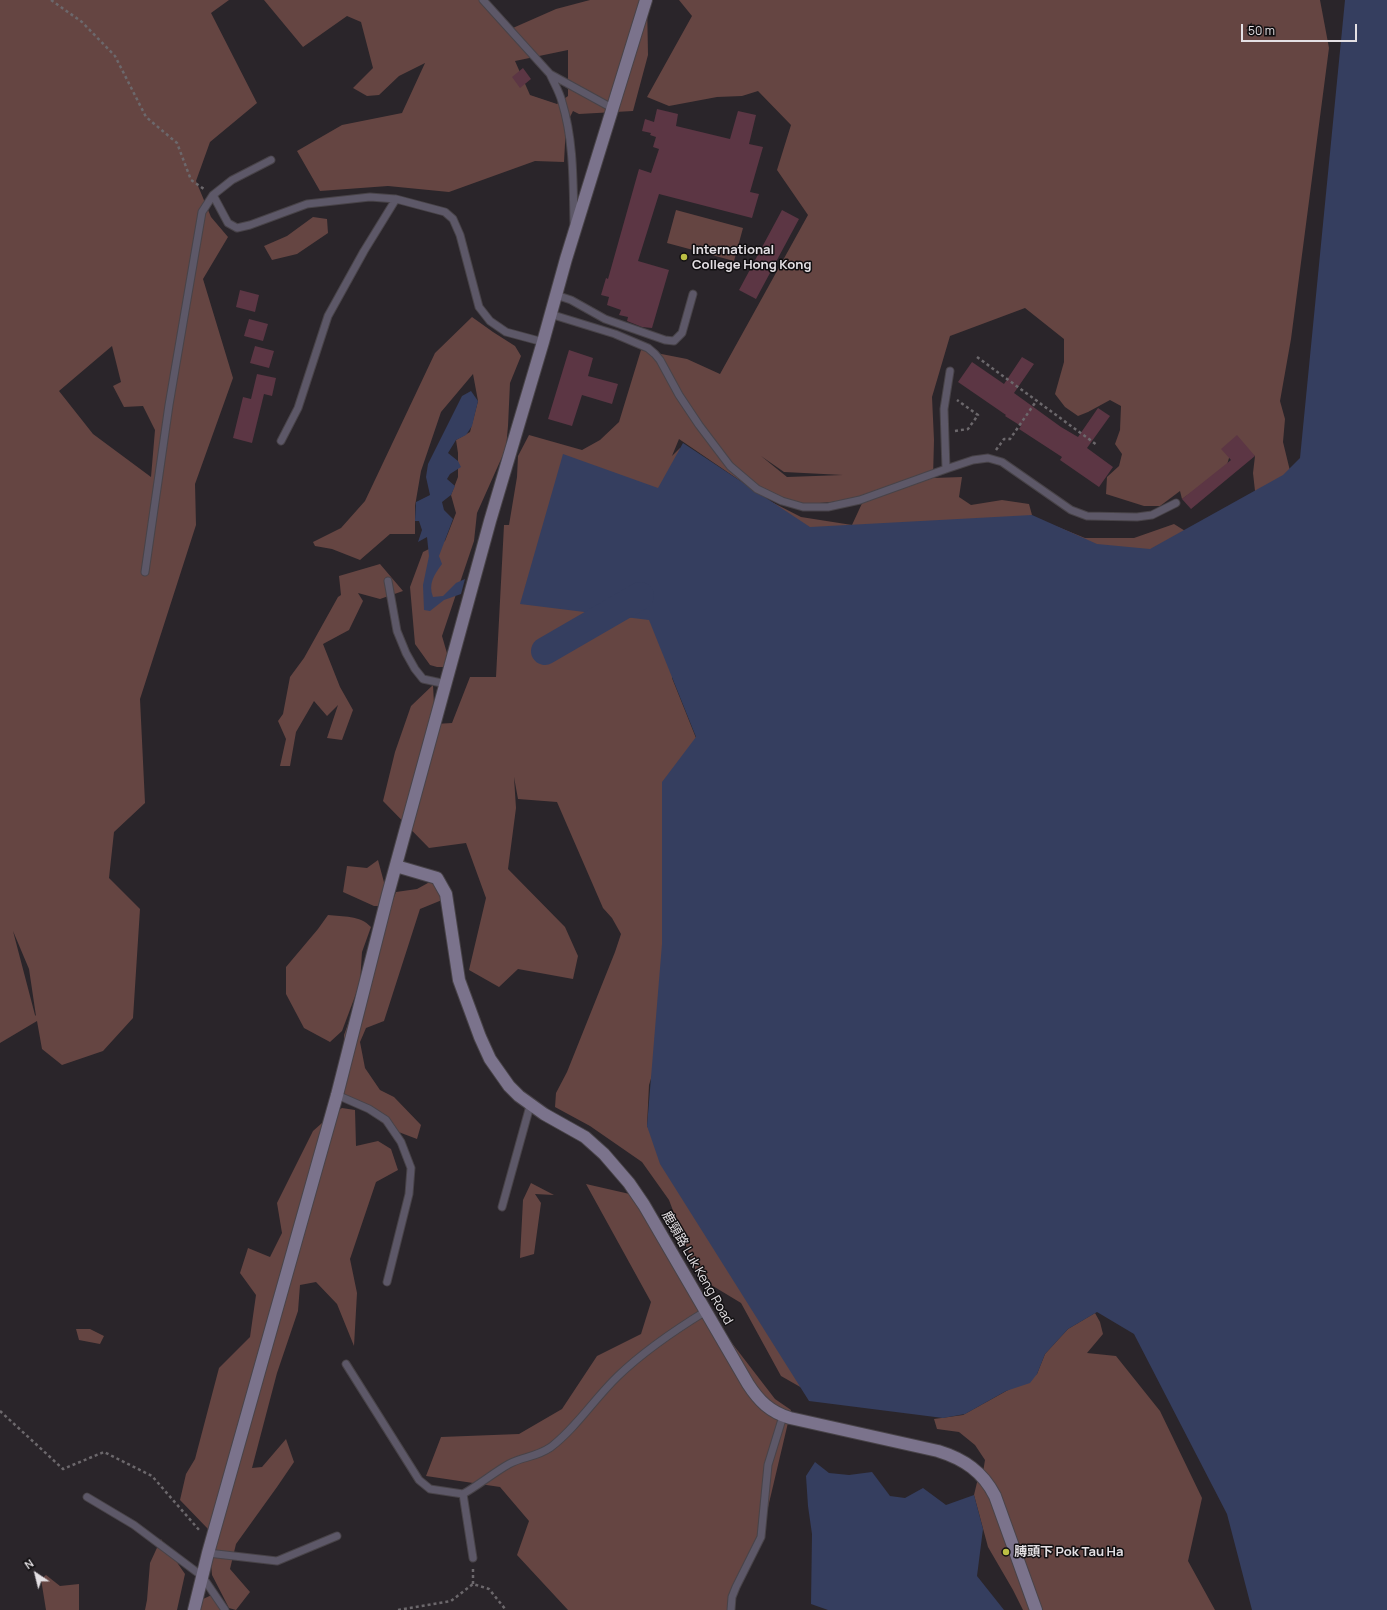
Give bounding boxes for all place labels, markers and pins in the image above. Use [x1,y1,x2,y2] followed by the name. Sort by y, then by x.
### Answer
[692,242,811,273] place label: International College Hong Kong
[679,252,689,262] marker: International College Hong Kong
[1014,1544,1123,1560] place label: 膊頭下 Pok Tau Ha
[1001,1547,1011,1557] marker: 膊頭下 Pok Tau Ha

